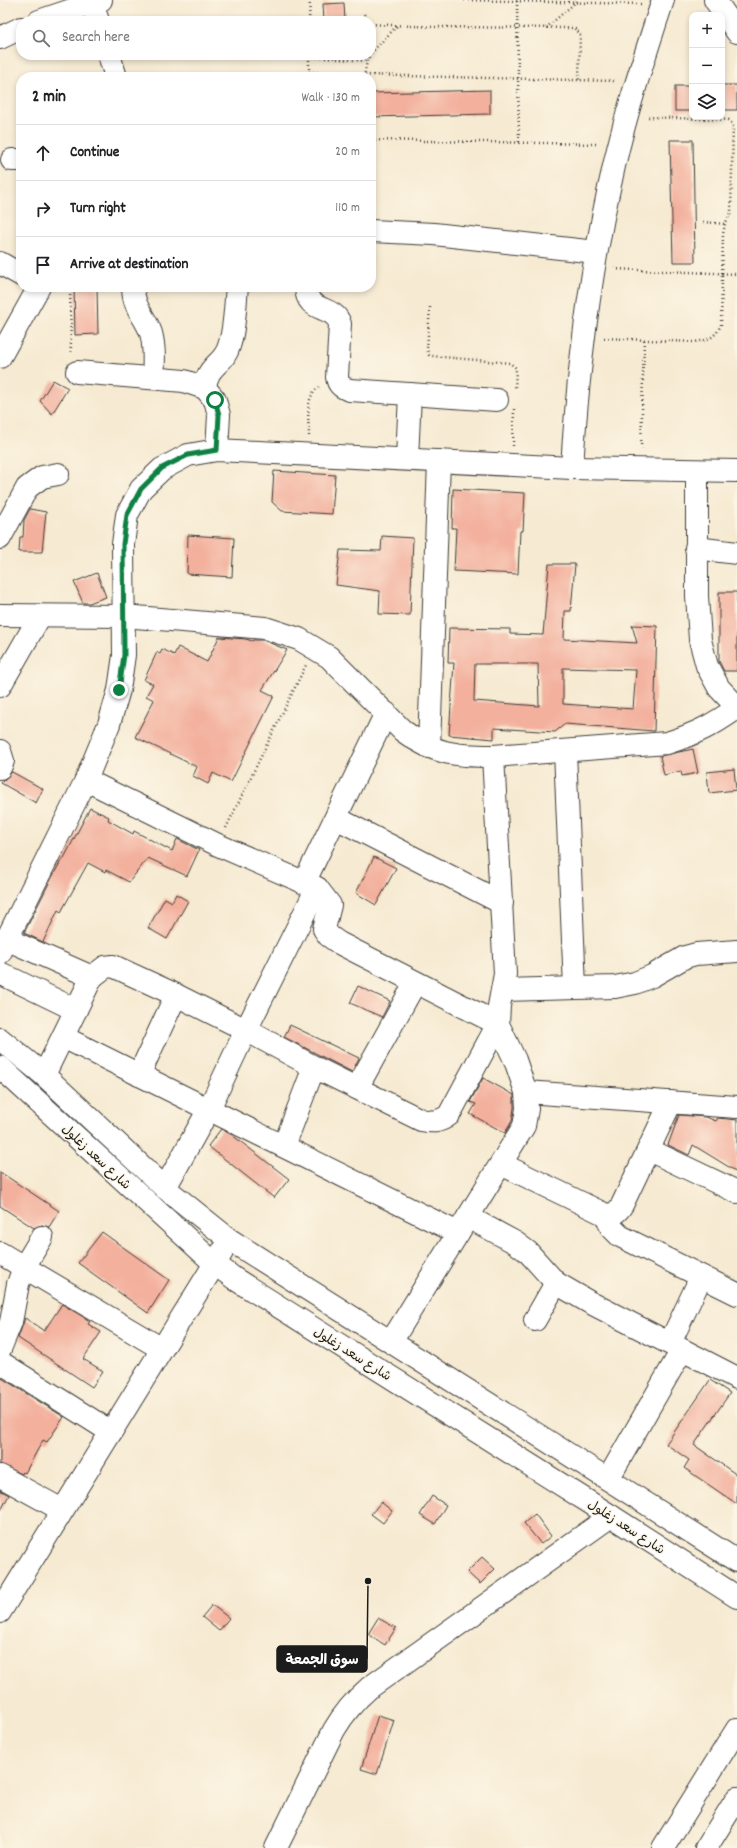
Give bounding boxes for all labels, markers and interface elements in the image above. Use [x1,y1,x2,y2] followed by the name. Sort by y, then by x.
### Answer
[689,12,725,120] map controls
[689,12,725,48] button: +
[16,16,376,60] search box
[30,27,52,49] icon: search
[62,27,130,49] text: Search here
[689,48,725,84] button: −
[689,84,725,120] button: layers
[32,86,66,110] text: 2 min
[301,89,360,108] text: Walk · 130 m
[32,142,54,164] icon: ahead
[70,142,119,164] text: Continue
[335,143,360,162] text: 20 m
[32,198,54,220] icon: right
[70,198,126,220] text: Turn right
[335,199,360,218] text: 110 m
[32,254,54,276] icon: arrive
[70,254,188,276] text: Arrive at destination
[206,391,224,409] route start
[110,681,128,699] route end
[56,1121,134,1195] street label: شارع سعد زغلول
[309,1324,394,1387] street label: شارع سعد زغلول
[583,1496,668,1560] street label: شارع سعد زغلول
[277,1646,367,1672] callout: سوق الجمعة
[285,1651,359,1671] text: سوق الجمعة

